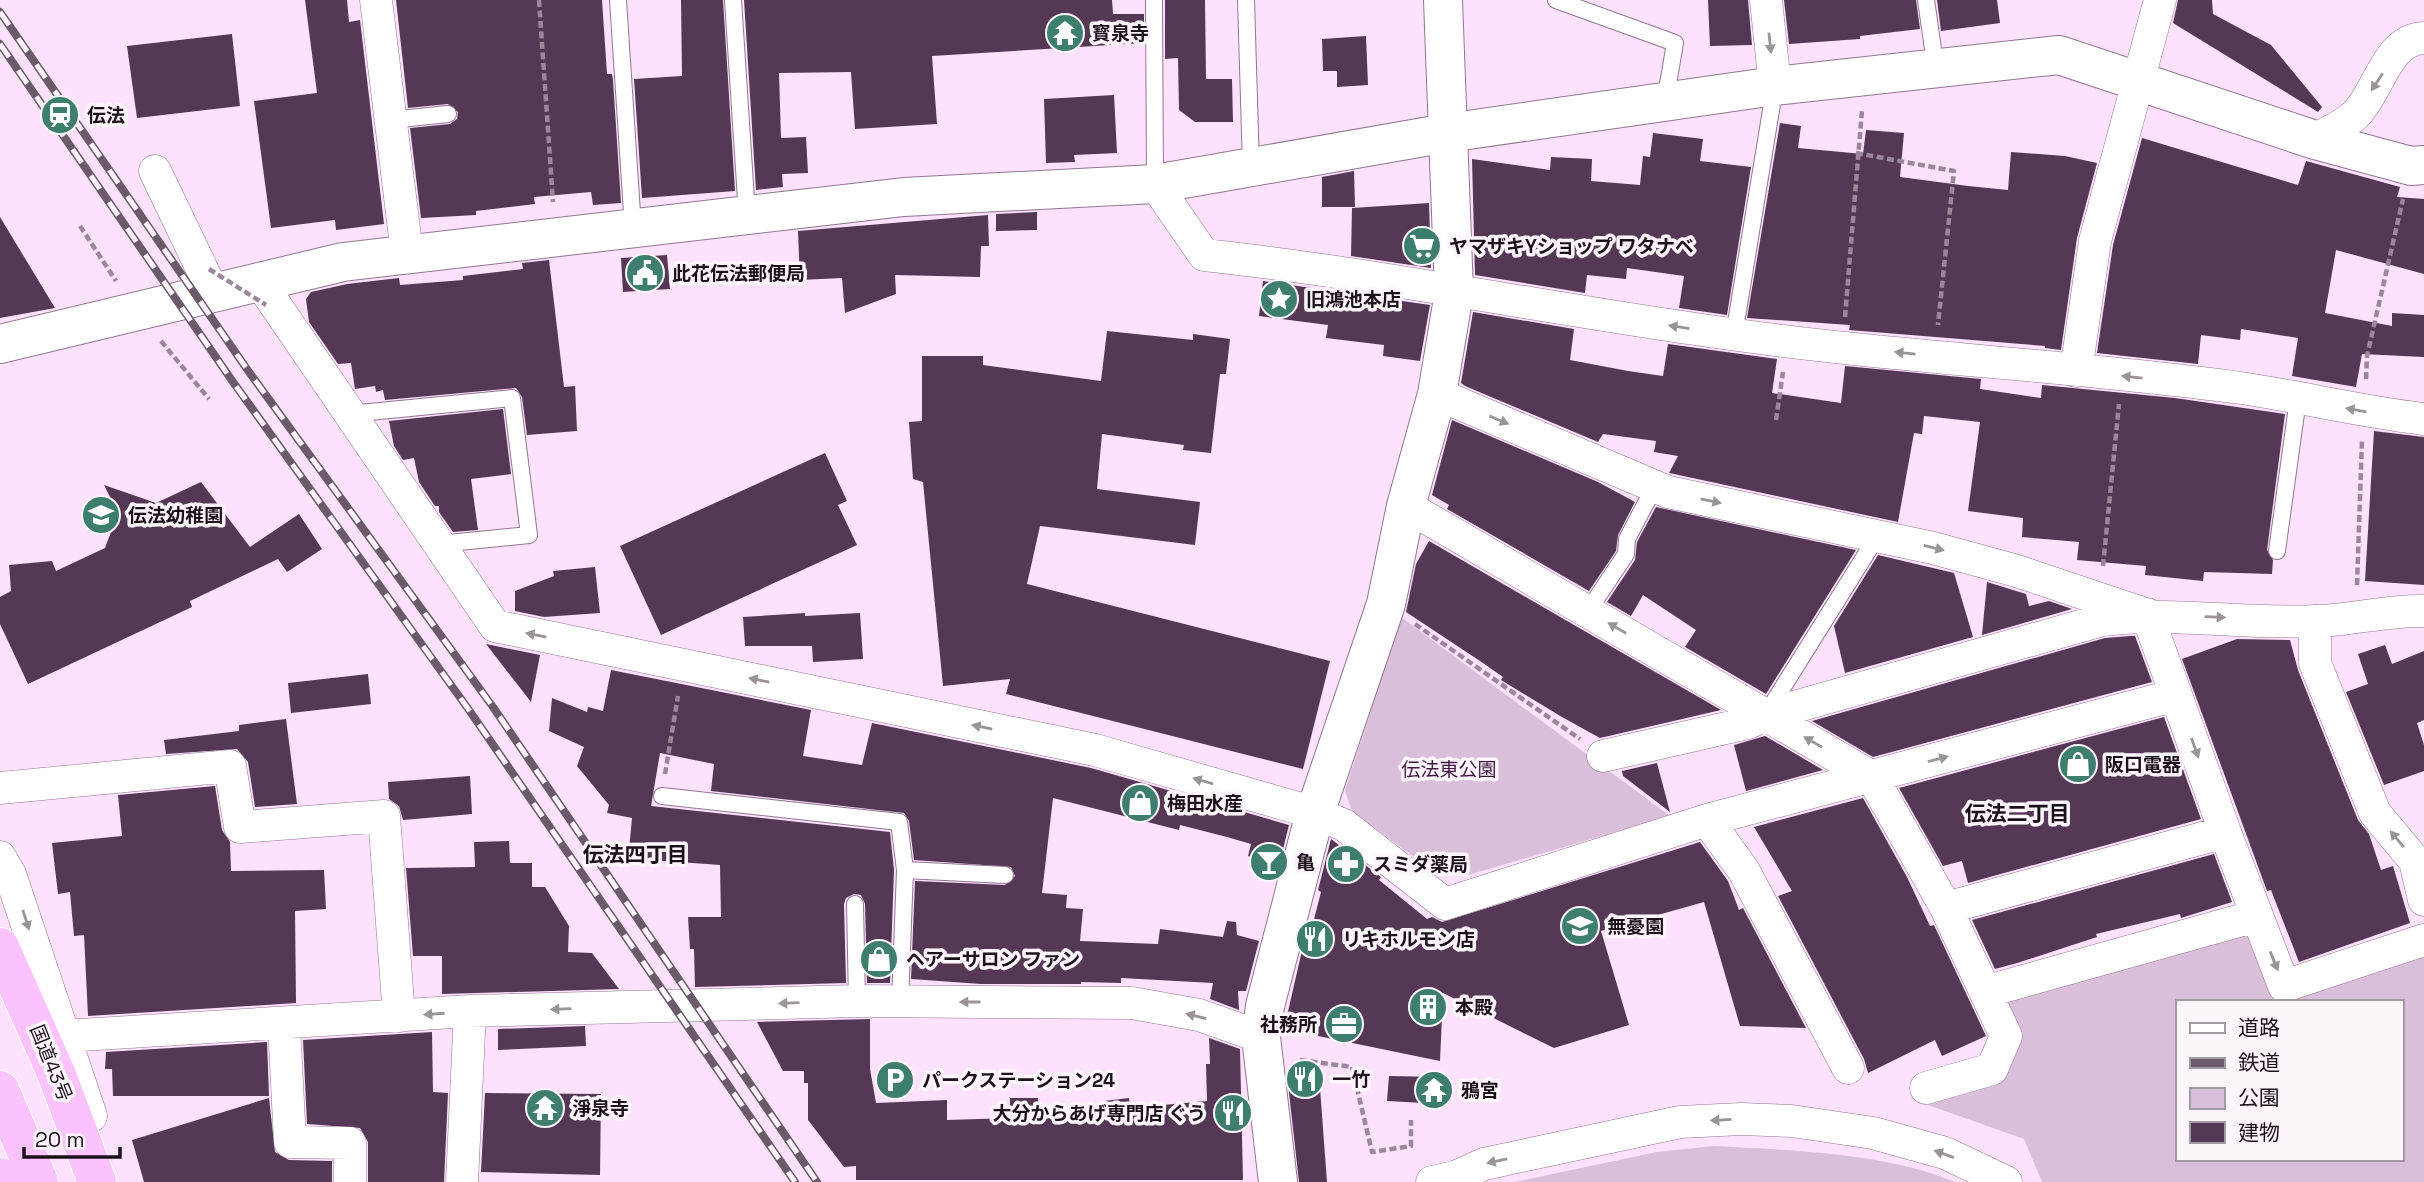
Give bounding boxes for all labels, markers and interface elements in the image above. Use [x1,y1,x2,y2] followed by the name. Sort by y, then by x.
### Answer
[1044,12,1086,54] temple icon: 寳泉寺
[1092,21,1149,46] place label: 寳泉寺
[1765,32,1776,54] one-way arrow
[2370,72,2383,92] one-way arrow
[39,94,81,136] station icon: 伝法
[87,103,125,128] place label: 伝法
[1401,225,1443,267] supermarket icon: ヤマザキYショップ ワタナベ
[1449,234,1694,259] place label: ヤマザキYショップ ワタナベ
[624,252,666,294] public building icon: 此花伝法郵便局
[672,261,805,286] place label: 此花伝法郵便局
[1258,278,1300,320] place icon: 旧鴻池本店
[1306,287,1401,312] place label: 旧鴻池本店
[1668,321,1690,332] one-way arrow
[1894,347,1916,358] one-way arrow
[2120,371,2142,382] one-way arrow
[2345,405,2367,416] one-way arrow
[1489,415,1510,426] one-way arrow
[80,494,122,536] school or university icon: 伝法幼稚園
[1700,495,1722,506] one-way arrow
[128,503,223,528] place label: 伝法幼稚園
[1923,543,1945,554] one-way arrow
[2205,612,2227,623] one-way arrow
[1607,622,1626,634] one-way arrow
[525,629,547,640] one-way arrow
[748,675,770,686] one-way arrow
[971,721,993,732] one-way arrow
[1804,736,1823,749] one-way arrow
[2190,738,2201,759] one-way arrow
[2057,743,2099,785] shop icon: 阪口電器
[2105,752,2181,777] place label: 阪口電器
[1928,753,1950,764] one-way arrow
[1401,757,1497,782] park label: 伝法東公園
[1191,775,1213,786] one-way arrow
[1119,782,1161,824] shop icon: 梅田水産
[1167,791,1243,816] place label: 梅田水産
[1965,800,2070,827] district label: 伝法二丁目
[2390,831,2405,848] one-way arrow
[583,841,688,868] district label: 伝法四丁目
[1248,841,1290,883] bar icon: 亀
[1325,843,1367,885] pharmacy icon: スミダ薬局
[1296,850,1315,875] place label: 亀
[1373,852,1468,877] place label: スミダ薬局
[1559,905,1601,947] school or university icon: 無憂園
[21,910,32,931] one-way arrow
[1607,914,1664,939] place label: 無憂園
[1294,918,1336,960] restaurant icon: リキホルモン店
[1342,927,1475,952] place label: リキホルモン店
[858,938,900,980] shop icon: ヘアーサロン ファン
[906,947,1080,972] place label: ヘアーサロン ファン
[2269,951,2280,972] one-way arrow
[1407,986,1449,1028] building icon: 本殿
[1455,995,1493,1020] place label: 本殿
[959,996,981,1008] one-way arrow
[777,997,799,1009] one-way arrow
[2176,1000,2403,1161] legend
[550,1003,572,1015] one-way arrow
[1323,1003,1365,1045] office icon: 社務所
[423,1009,445,1020] one-way arrow
[1185,1010,1207,1021] one-way arrow
[1260,1012,1317,1037] place label: 社務所
[2238,1014,2280,1041] text: 道路
[24,1021,78,1105] street label: 国道43号
[2238,1049,2280,1076] text: 鉄道
[1284,1058,1326,1100] restaurant icon: 一竹
[874,1059,916,1101] parking icon: パークステーション24
[1332,1067,1370,1092] place label: 一竹
[922,1068,1115,1093] place label: パークステーション24
[1413,1069,1455,1111] temple icon: 鴉宮
[1461,1078,1499,1103] place label: 鴉宮
[2238,1084,2280,1111] text: 公園
[524,1087,566,1129] temple icon: 淨泉寺
[1212,1092,1254,1134] restaurant icon: 大分からあげ専門店 ぐう
[572,1096,629,1121] place label: 淨泉寺
[993,1101,1206,1126] place label: 大分からあげ専門店 ぐう
[1709,1115,1731,1126] one-way arrow
[24,1116,121,1160] scale bar
[2238,1119,2280,1146] text: 建物
[35,1126,85,1153] text: 20 m
[1933,1148,1954,1159] one-way arrow
[1486,1156,1508,1167] one-way arrow

